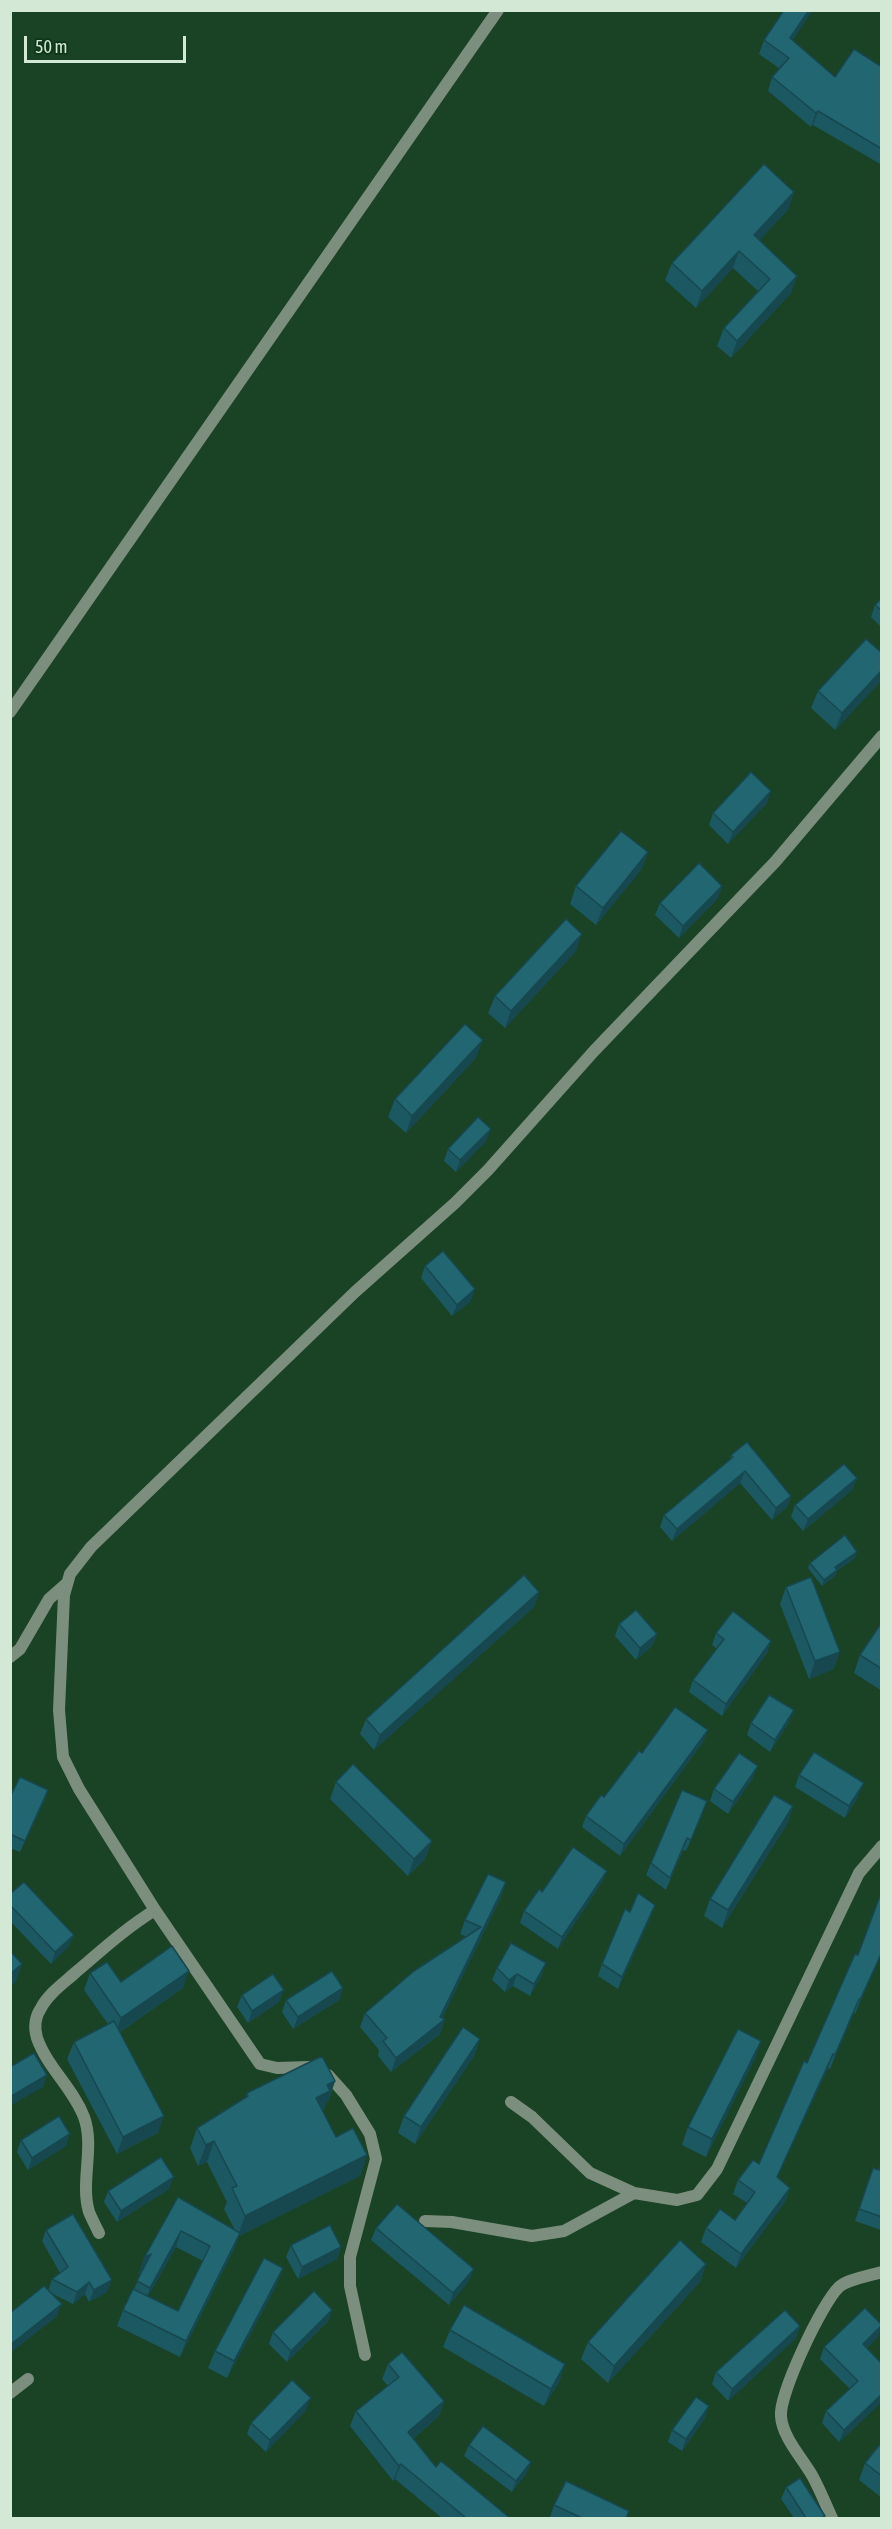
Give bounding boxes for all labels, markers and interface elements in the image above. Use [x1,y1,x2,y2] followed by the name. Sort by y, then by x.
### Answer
[27,24,189,62] scale bar
[35,36,67,57] text: 50 m

